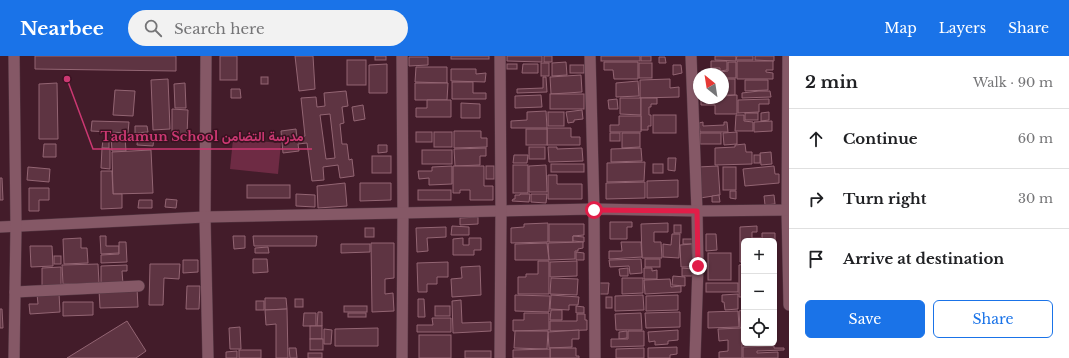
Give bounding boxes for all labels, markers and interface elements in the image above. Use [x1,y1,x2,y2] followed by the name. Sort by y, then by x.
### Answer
[128,10,408,46] search box
[20,17,104,40] text: Nearbee
[142,17,164,39] icon: search
[174,19,265,38] text: Search here
[884,19,917,37] text: Map
[939,19,986,37] text: Layers
[1008,19,1049,37] text: Share
[693,68,729,104] north arrow
[805,72,858,93] text: 2 min
[973,74,1053,91] text: Walk · 90 m
[93,124,312,149] callout: Tadamun School مدرسة التضامن
[100,128,304,145] text: Tadamun School مدرسة التضامن
[805,128,827,150] icon: ahead
[843,129,918,148] text: Continue
[1018,130,1053,147] text: 60 m
[805,188,827,210] icon: right
[843,189,926,208] text: Turn right
[1018,190,1053,207] text: 30 m
[585,201,603,219] route start
[741,238,777,346] map controls
[741,238,777,274] button: +
[805,248,827,270] icon: arrive
[843,249,1004,268] text: Arrive at destination
[689,257,707,275] route end
[741,274,777,310] button: −
[805,300,925,338] button: Save
[933,300,1053,338] button: Share
[741,310,777,346] button: locate

